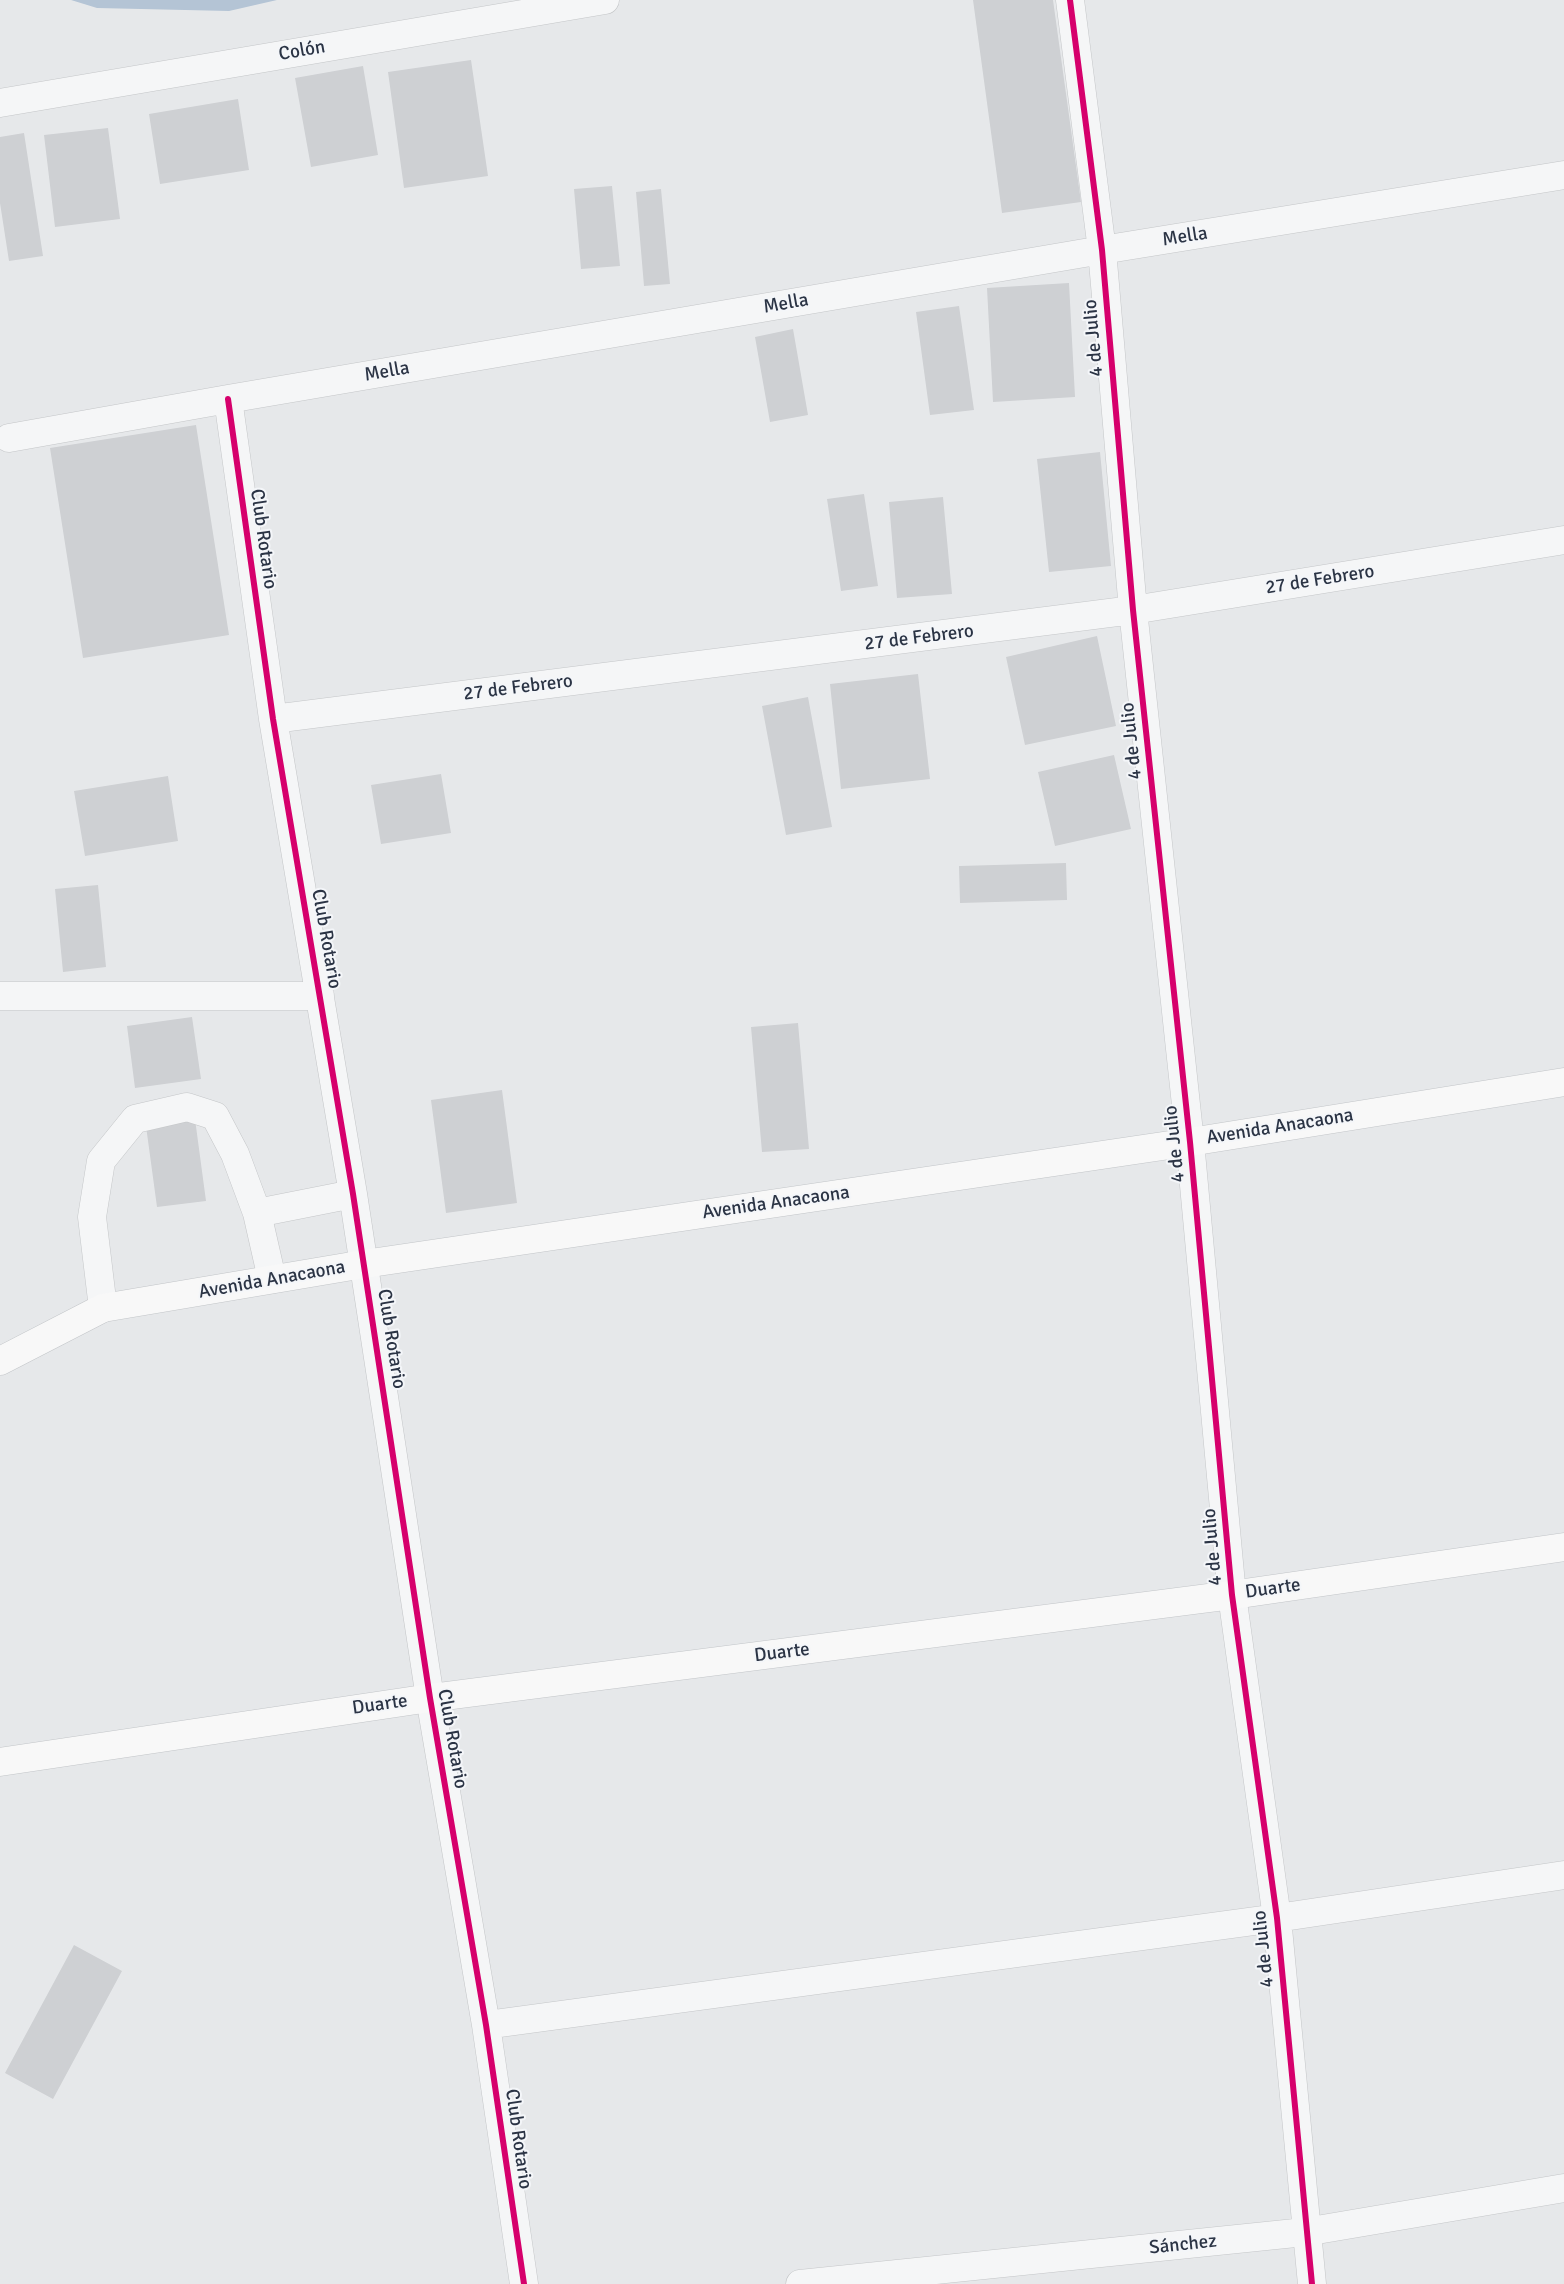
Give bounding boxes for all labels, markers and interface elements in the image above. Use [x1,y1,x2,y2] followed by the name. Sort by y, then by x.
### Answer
[277,36,327,66] street label: Colón
[1161,222,1209,252] street label: Mella
[762,289,810,319] street label: Mella
[1079,298,1109,378] street label: 4 de Julio
[363,357,411,387] street label: Mella
[245,487,281,591] street label: Club Rotario
[1264,560,1376,600] street label: 27 de Febrero
[863,620,975,656] street label: 27 de Febrero
[462,670,574,706] street label: 27 de Febrero
[1117,701,1147,781] street label: 4 de Julio
[306,887,346,991] street label: Club Rotario
[1160,1104,1190,1184] street label: 4 de Julio
[1205,1104,1355,1150] street label: Avenida Anacaona
[701,1181,851,1225] street label: Avenida Anacaona
[197,1256,347,1304] street label: Avenida Anacaona
[372,1287,410,1391] street label: Club Rotario
[1198,1507,1228,1587] street label: 4 de Julio
[1244,1574,1302,1604] street label: Duarte
[753,1638,811,1668] street label: Duarte
[432,1687,472,1791] street label: Club Rotario
[351,1690,409,1720] street label: Duarte
[1249,1909,1279,1989] street label: 4 de Julio
[500,2087,536,2191] street label: Club Rotario
[1148,2230,1218,2260] street label: Sánchez

